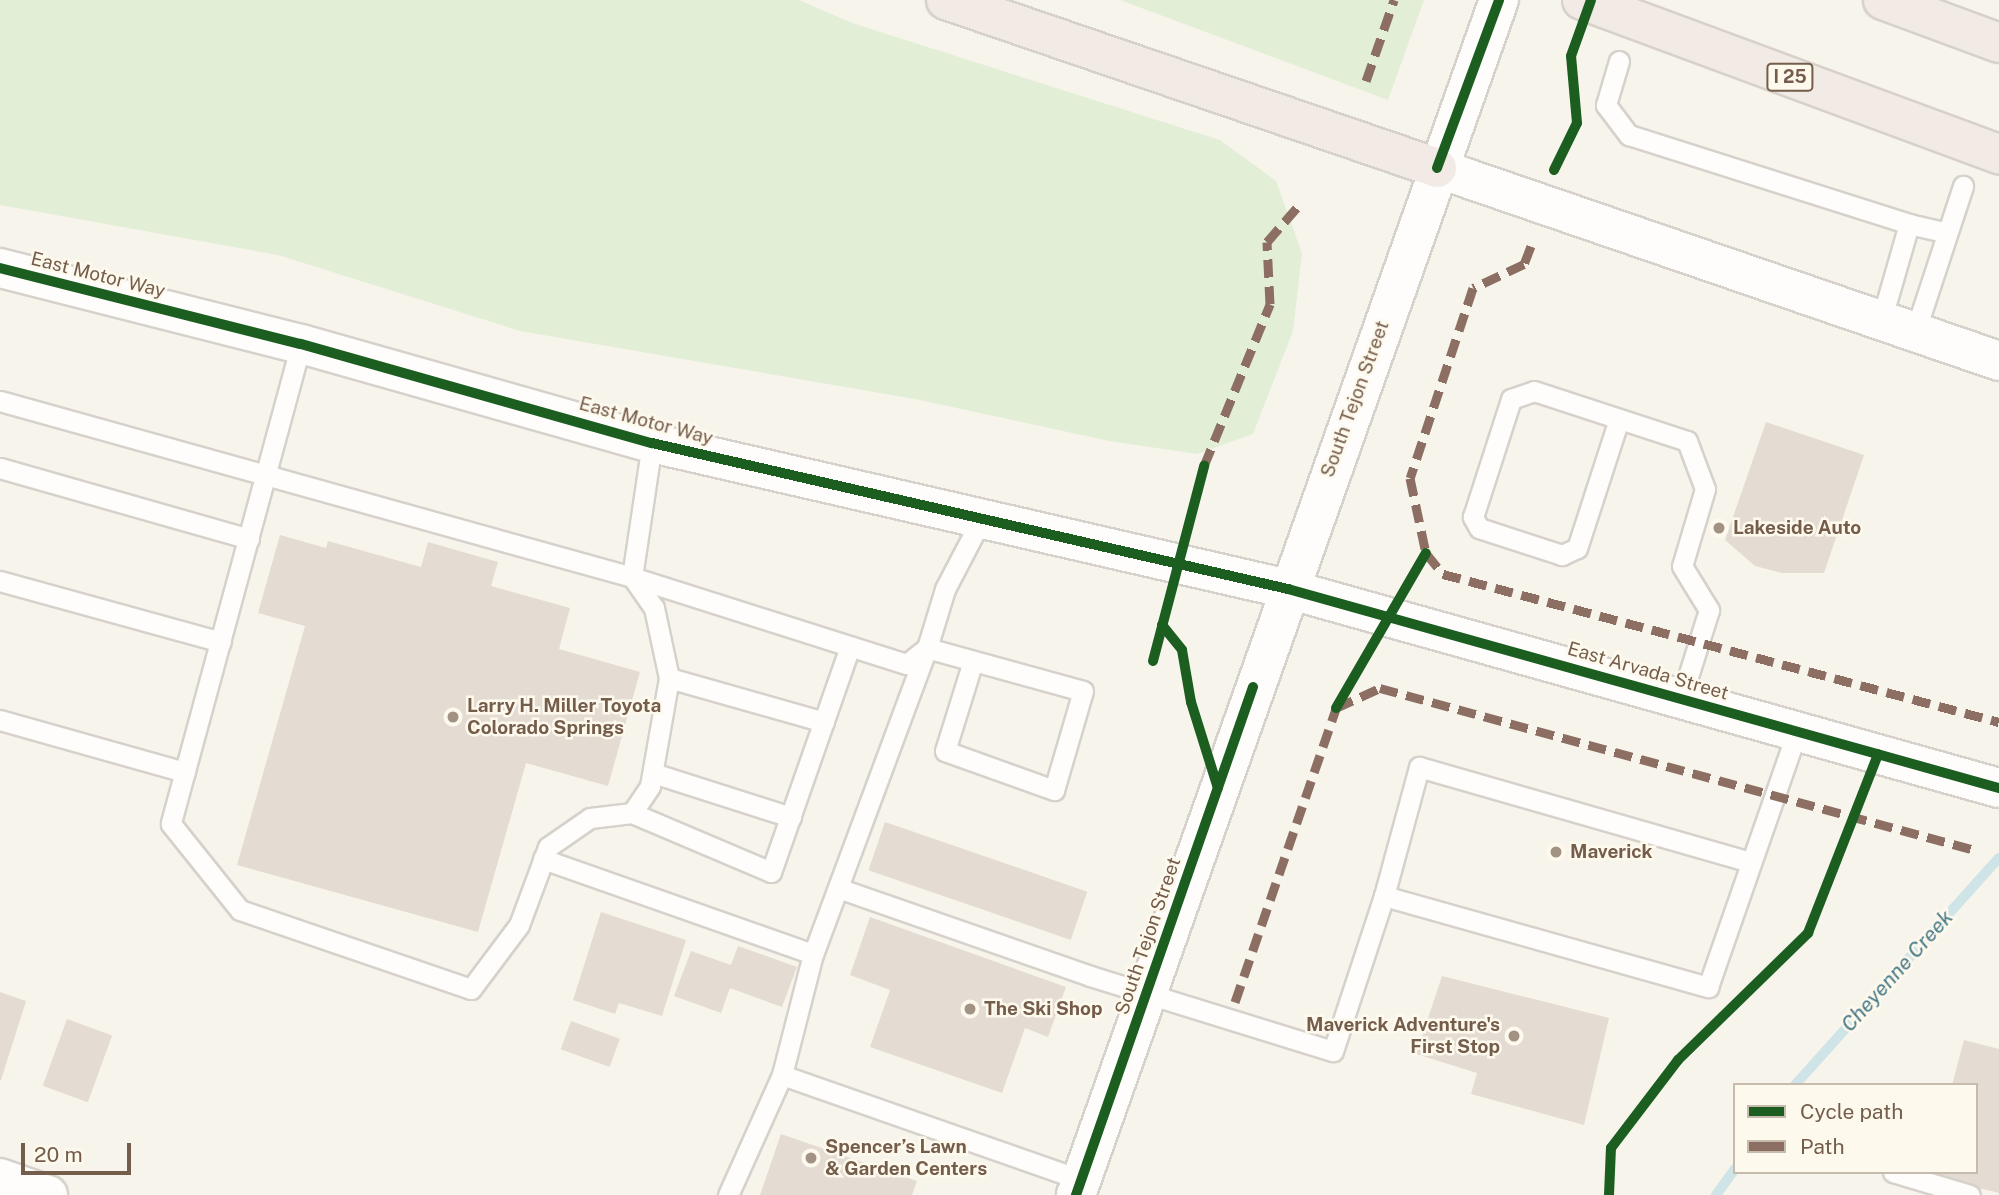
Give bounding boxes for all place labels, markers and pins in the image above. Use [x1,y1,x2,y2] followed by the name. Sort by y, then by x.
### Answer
[1733,517,1861,539] place label: Lakeside Auto
[1711,520,1727,536] marker: Lakeside Auto
[467,695,661,739] place label: Larry H. Miller Toyota Colorado Springs
[445,709,461,725] marker: Larry H. Miller Toyota Colorado Springs
[1570,841,1653,863] place label: Maverick
[1548,844,1564,860] marker: Maverick
[984,998,1103,1020] place label: The Ski Shop
[962,1001,978,1017] marker: The Ski Shop
[1306,1014,1500,1058] place label: Maverick Adventure's First Stop
[1506,1028,1522,1044] marker: Maverick Adventure's First Stop
[825,1136,987,1180] place label: Spencer’s Lawn & Garden Centers
[803,1150,819,1166] marker: Spencer’s Lawn & Garden Centers

